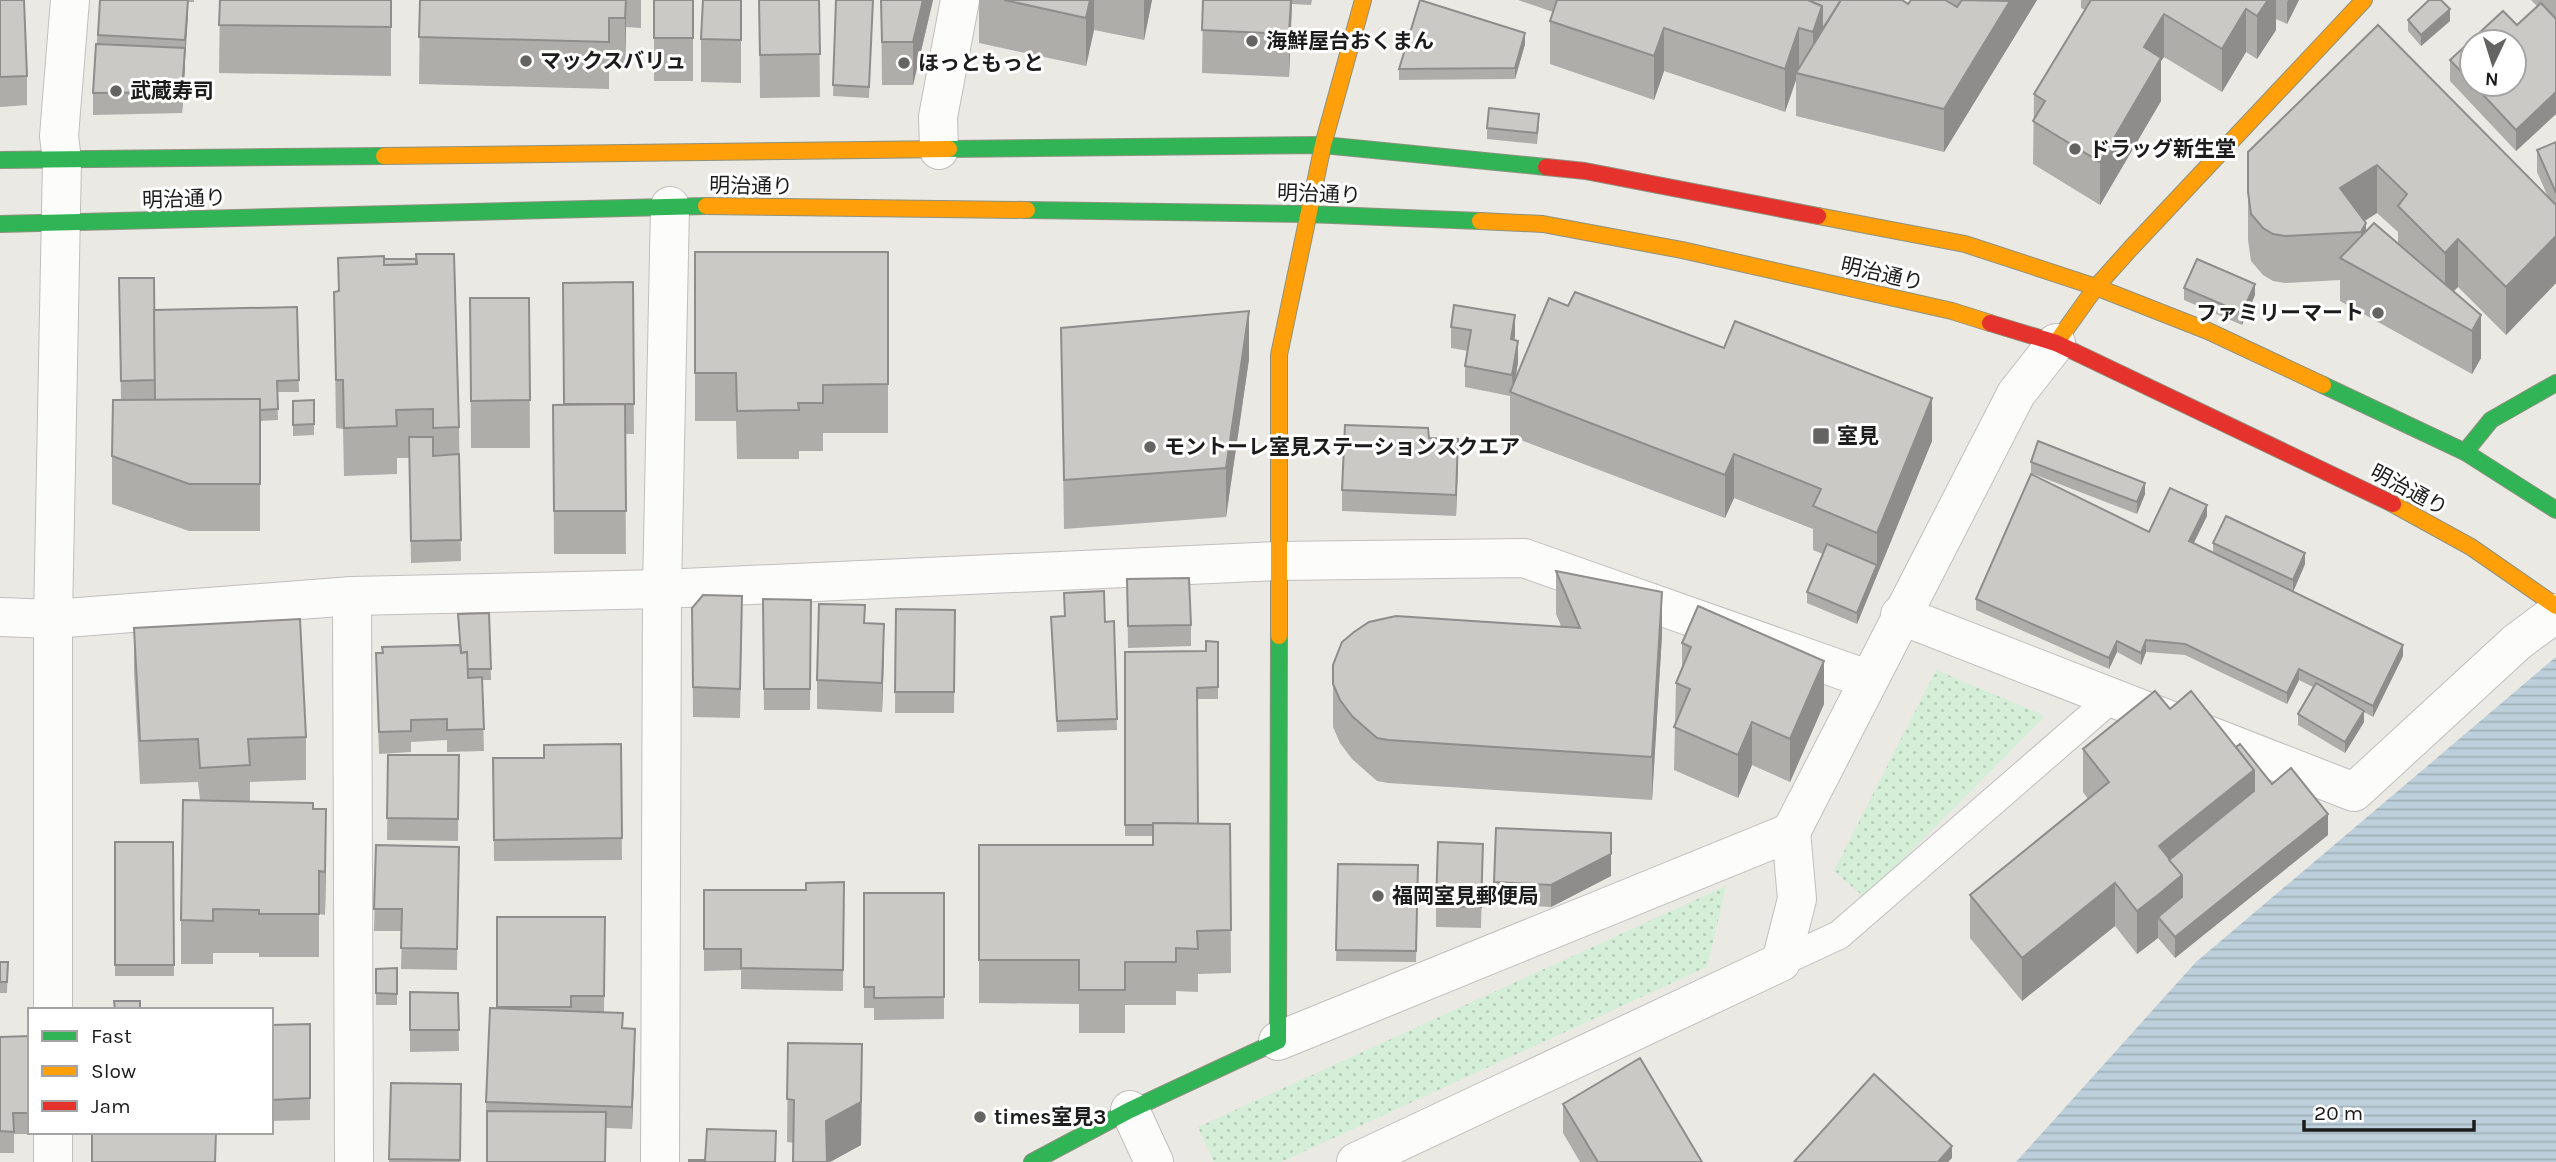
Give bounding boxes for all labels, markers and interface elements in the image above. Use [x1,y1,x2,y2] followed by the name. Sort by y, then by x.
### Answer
[2458,28,2528,98] north arrow
[1266,29,1434,53] place label: 海鮮屋台おくまん
[1244,33,1260,49] marker: 海鮮屋台おくまん
[540,49,686,73] place label: マックスバリュ
[918,51,1044,75] place label: ほっともっと
[518,53,534,69] marker: マックスバリュ
[896,55,912,71] marker: ほっともっと
[2484,68,2499,90] text: N
[130,79,214,103] place label: 武蔵寿司
[108,83,124,99] marker: 武蔵寿司
[2089,137,2236,161] place label: ドラッグ新生堂
[2067,141,2083,157] marker: ドラッグ新生堂
[709,173,793,199] street label: 明治通り
[1277,181,1361,207] street label: 明治通り
[142,186,226,212] street label: 明治通り
[1838,253,1926,295] street label: 明治通り
[2196,301,2364,325] place label: ファミリーマート
[2370,305,2386,321] marker: ファミリーマート
[1837,424,1879,448] place label: 室見
[1811,426,1831,446] marker: 室見
[1164,435,1520,459] place label: モントーレ室見ステーションスクエア
[1142,439,1158,455] marker: モントーレ室見ステーションスクエア
[2366,460,2452,520] street label: 明治通り
[1392,884,1539,908] place label: 福岡室見郵便局
[1370,888,1386,904] marker: 福岡室見郵便局
[28,1008,273,1134] legend
[91,1024,132,1048] text: Fast
[91,1059,136,1083] text: Slow
[2304,1088,2474,1132] scale bar
[91,1094,131,1118] text: Jam
[2314,1101,2363,1125] text: 20 m
[994,1105,1106,1129] place label: times室見3
[972,1109,988,1125] marker: times室見3

